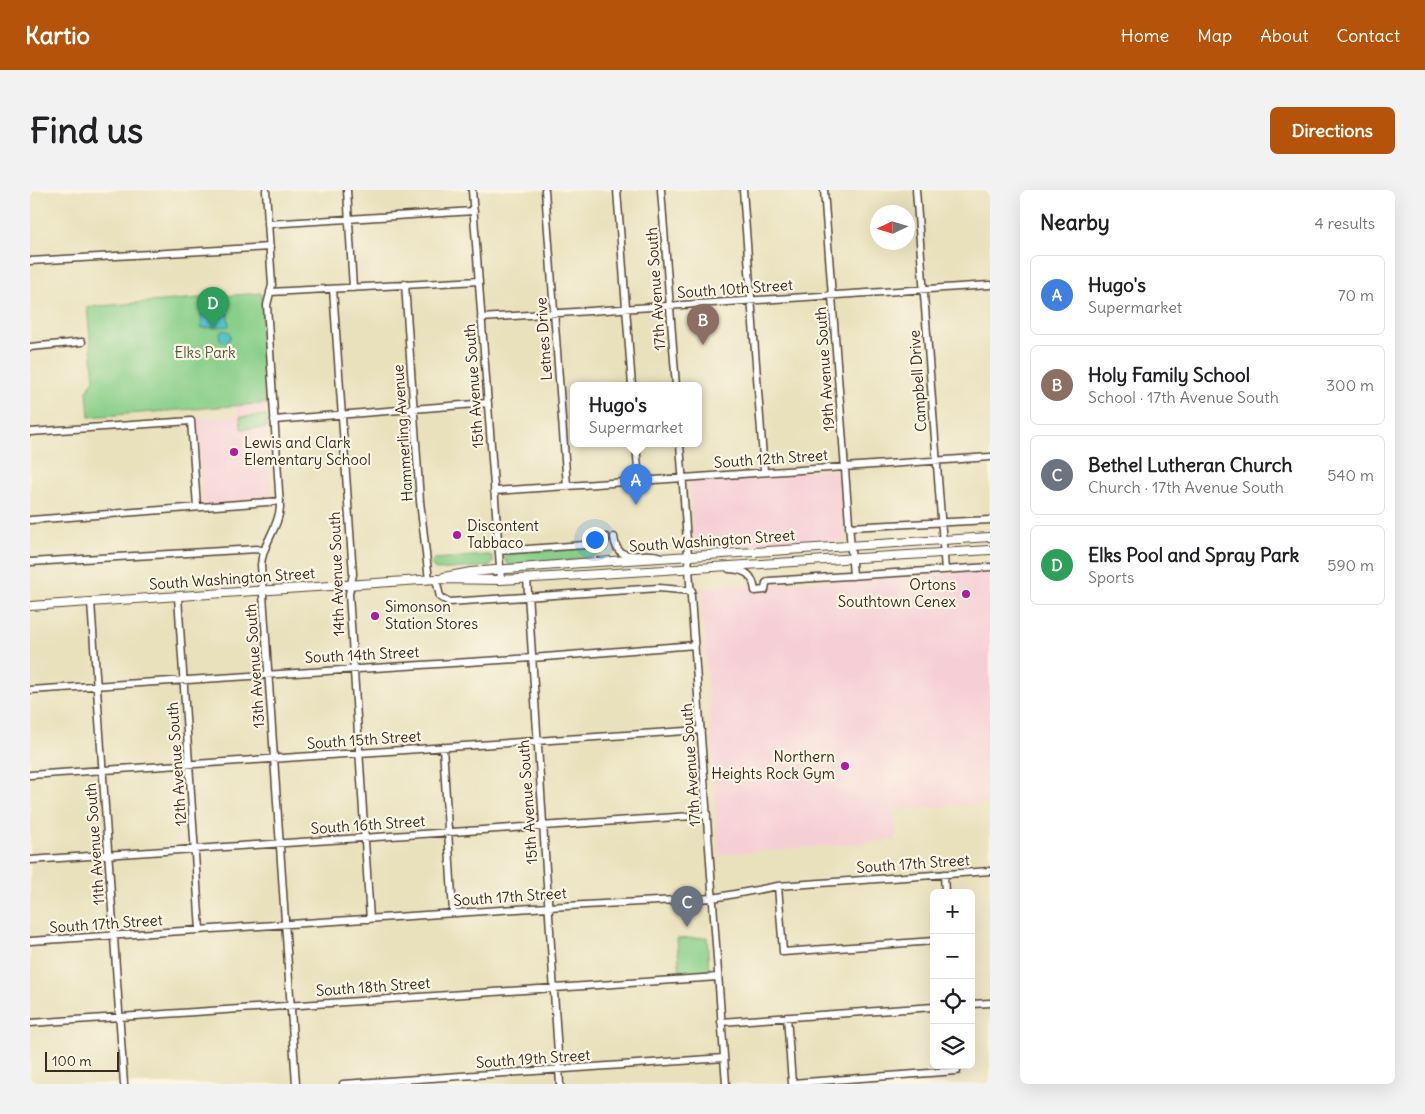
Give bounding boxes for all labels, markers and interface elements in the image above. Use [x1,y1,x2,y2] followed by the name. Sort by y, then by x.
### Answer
[25,20,90,50] text: Kartio
[1121,24,1169,47] text: Home
[1197,24,1232,47] text: Map
[1260,24,1308,47] text: About
[1336,24,1400,47] text: Contact
[1270,107,1395,154] button: Directions
[30,108,143,152] text: Find us
[870,205,915,250] north arrow
[1040,209,1110,236] text: Nearby
[1314,213,1375,233] text: 4 results
[642,226,669,351] street label: 17th Avenue South
[1088,273,1146,297] text: Hugo's
[676,275,793,302] street label: South 10th Street
[1052,285,1062,305] text: A
[1338,285,1374,305] text: 70 m
[197,287,229,328] pin: D
[531,297,556,381] street label: Letnes Drive
[1088,297,1182,317] text: Supermarket
[687,304,719,345] pin: B
[811,306,838,432] street label: 19th Avenue South
[460,323,487,449] street label: 15th Avenue South
[904,329,931,433] street label: Campbell Drive
[174,343,236,362] park label: Elks Park
[1088,363,1250,387] text: Holy Family School
[388,364,417,502] street label: Hammerling Avenue
[1052,375,1062,395] text: B
[1326,375,1374,395] text: 300 m
[570,382,702,447] popup
[1088,387,1279,407] text: School · 17th Avenue South
[589,393,647,417] text: Hugo's
[589,417,683,437] text: Supermarket
[244,433,371,469] place label: Lewis and Clark Elementary School
[713,445,829,472] street label: South 12th Street
[228,446,240,458] marker: Lewis and Clark Elementary School
[1088,453,1292,477] text: Bethel Lutheran Church
[620,464,652,505] pin: A
[1052,465,1062,485] text: C
[1327,465,1374,485] text: 540 m
[1088,477,1284,497] text: Church · 17th Avenue South
[325,511,348,637] street label: 14th Avenue South
[467,516,539,552] place label: Discontent Tabbaco
[628,525,796,556] street label: South Washington Street
[582,527,608,553] your location
[451,529,463,541] marker: Discontent Tabbaco
[1088,543,1299,567] text: Elks Pool and Spray Park
[1051,555,1063,575] text: D
[1327,555,1374,575] text: 590 m
[148,563,316,594] street label: South Washington Street
[1088,567,1134,587] text: Sports
[838,575,957,611] place label: Ortons Southtown Cenex
[960,588,972,600] marker: Ortons Southtown Cenex
[385,597,478,633] place label: Simonson Station Stores
[241,603,268,729] street label: 13th Avenue South
[369,610,381,622] marker: Simonson Station Stores
[304,642,420,667] street label: South 14th Street
[163,701,190,827] street label: 12th Avenue South
[677,702,704,827] street label: 17th Avenue South
[306,726,422,753] street label: South 15th Street
[514,739,541,865] street label: 15th Avenue South
[711,747,835,783] place label: Northern Heights Rock Gym
[839,760,851,772] marker: Northern Heights Rock Gym
[81,782,108,906] street label: 11th Avenue South
[310,811,426,838] street label: South 16th Street
[856,850,970,877] street label: South 17th Street
[453,883,567,910] street label: South 17th Street
[671,886,703,927] pin: C
[930,889,975,1069] map controls
[930,889,975,934] button: +
[49,910,163,937] street label: South 17th Street
[930,934,975,979] button: −
[315,973,431,1000] street label: South 18th Street
[930,979,975,1024] button: locate
[930,1024,975,1069] button: layers
[475,1045,591,1072] street label: South 19th Street
[45,1049,119,1072] scale bar
[52,1052,92,1070] text: 100 m

